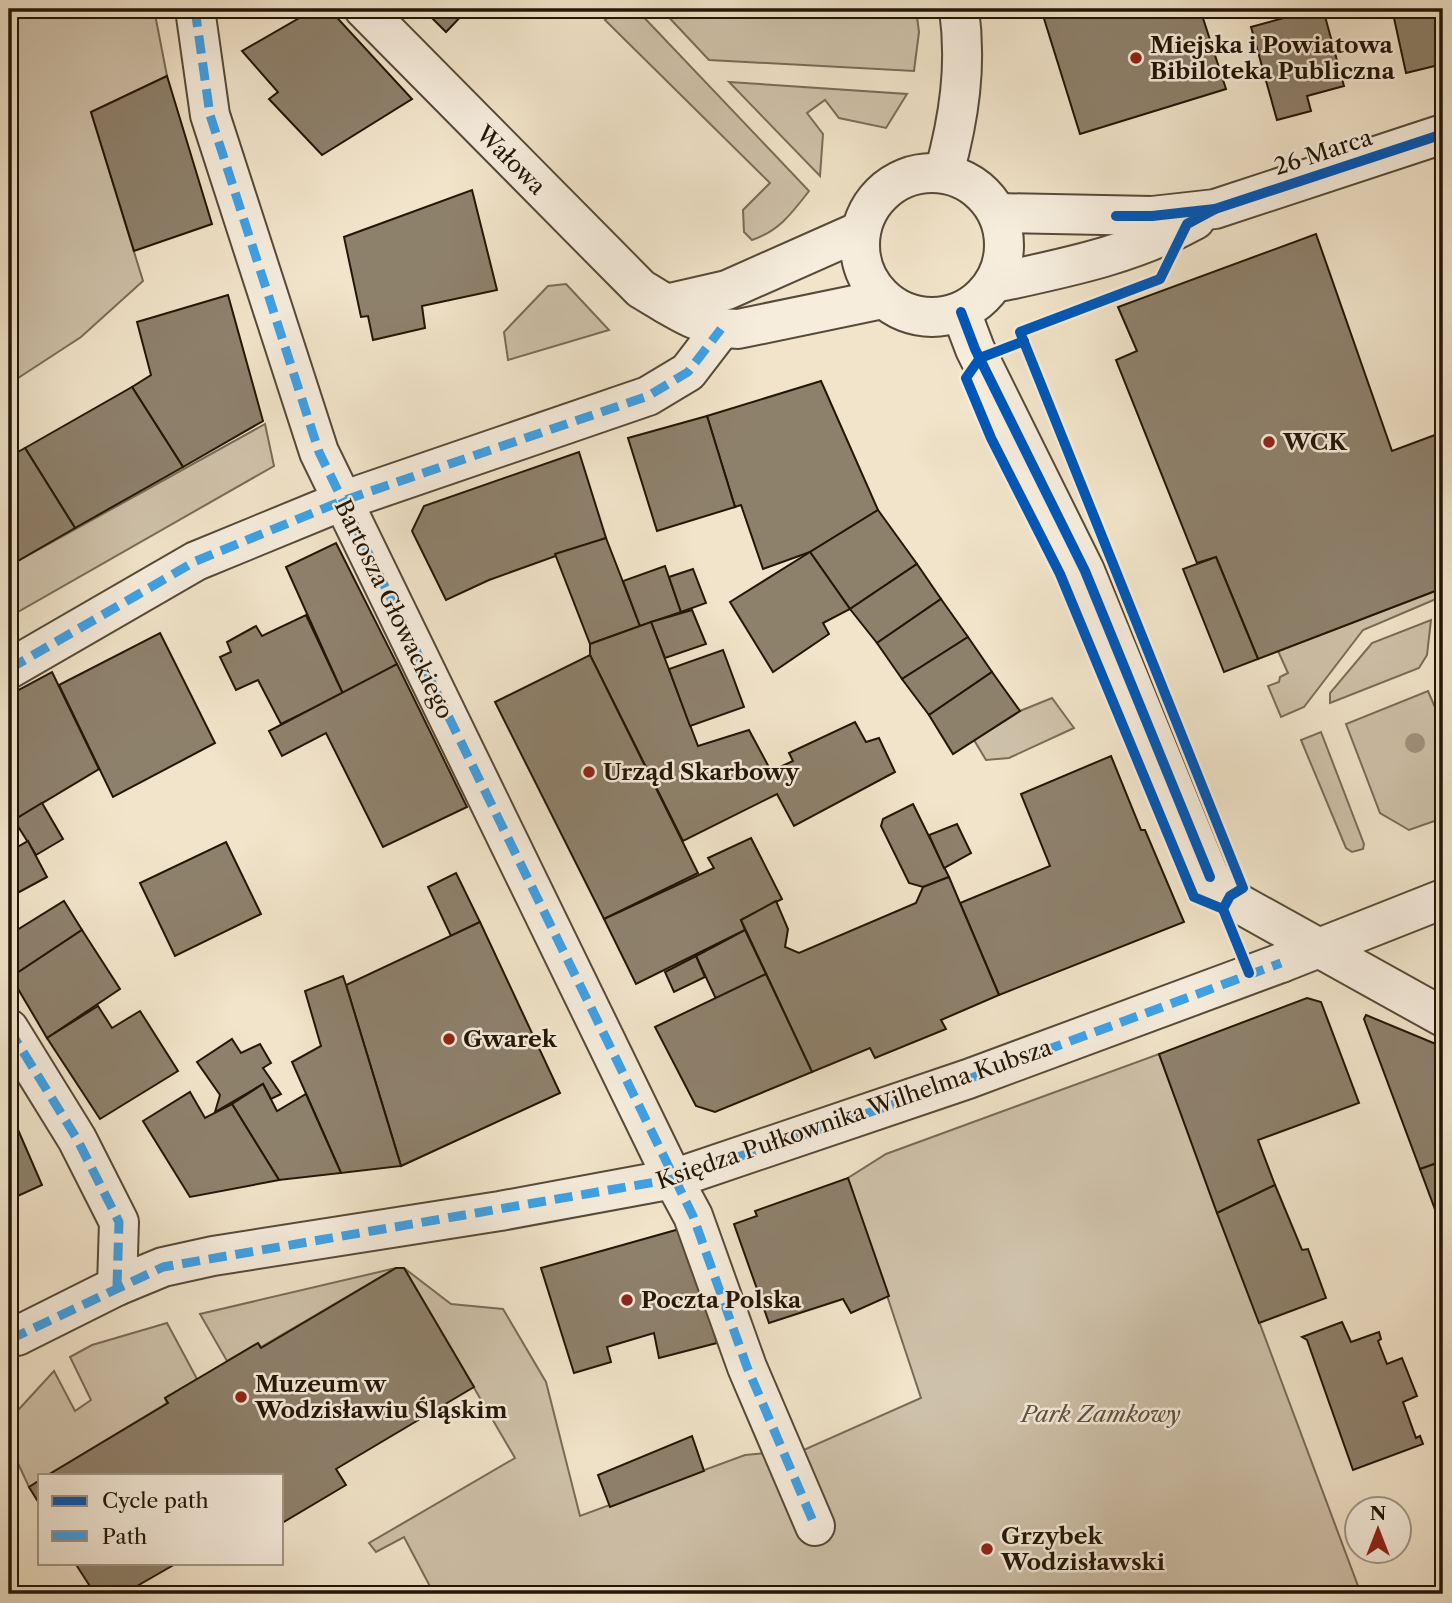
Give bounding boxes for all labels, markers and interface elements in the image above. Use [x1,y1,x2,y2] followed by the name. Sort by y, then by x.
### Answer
[1150,31,1396,85] place label: Miejska i Powiatowa Bibiloteka Publiczna
[1128,50,1144,66] marker: Miejska i Powiatowa Bibiloteka Publiczna
[470,119,552,201] street label: Wałowa
[1270,123,1376,181] street label: 26 Marca
[1282,428,1347,456] place label: WCK
[1261,434,1277,450] marker: WCK
[329,495,459,723] street label: Bartosza Głowackiego
[603,758,800,786] place label: Urząd Skarbowy
[581,764,597,780] marker: Urząd Skarbowy
[463,1025,558,1053] place label: Gwarek
[441,1031,457,1047] marker: Gwarek
[652,1033,1056,1195] street label: Księdza Pułkownika Wilhelma Kubsza
[641,1286,802,1314] place label: Poczta Polska
[619,1292,635,1308] marker: Poczta Polska
[254,1370,507,1424] place label: Muzeum w Wodzisławiu Śląskim
[233,1389,249,1405] marker: Muzeum w Wodzisławiu Śląskim
[1019,1400,1181,1428] park label: Park Zamkowy
[38,1474,284,1564] legend
[102,1488,209,1513] text: Cycle path
[1344,1494,1414,1564] north arrow
[1370,1502,1386,1525] text: N
[1000,1522,1165,1576] place label: Grzybek Wodzisławski
[102,1524,147,1549] text: Path
[979,1541,995,1557] marker: Grzybek Wodzisławski

